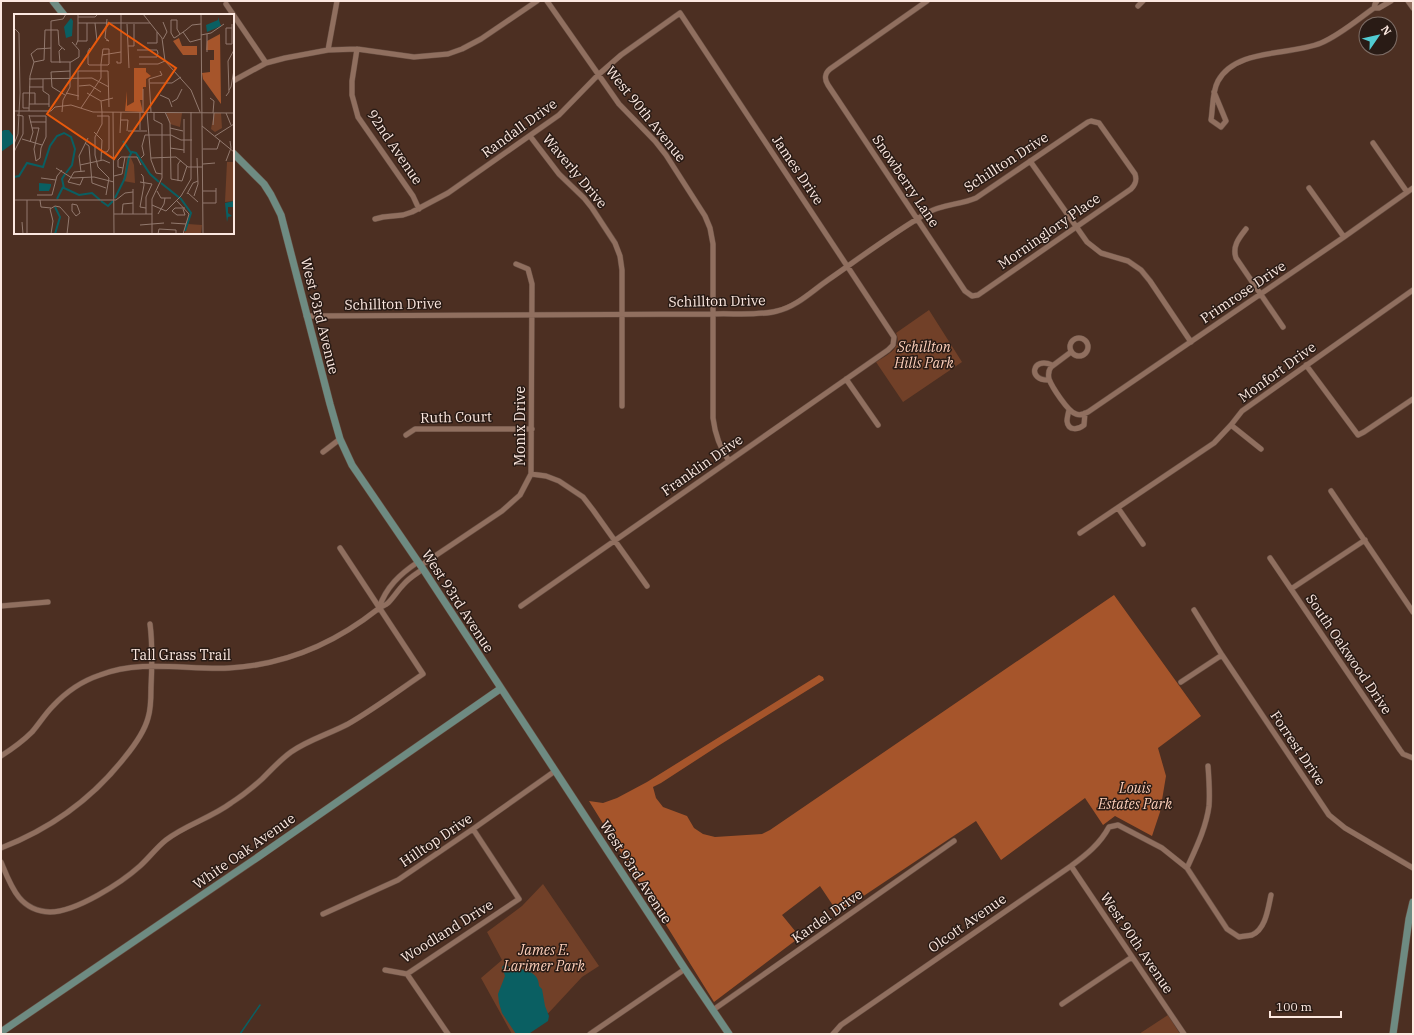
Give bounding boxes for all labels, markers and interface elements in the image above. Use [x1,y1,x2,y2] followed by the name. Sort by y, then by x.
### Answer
[14,14,234,234] inset map
[1358,16,1398,56] north arrow
[1378,23,1395,38] text: N
[602,62,690,166] street label: West 90th Avenue
[478,95,560,161] street label: Randall Drive
[363,106,427,188] street label: 92nd Avenue
[960,128,1052,196] street label: Schillton Drive
[539,130,611,212] street label: Waverly Drive
[868,131,944,231] street label: Snowberry Lane
[768,132,828,208] street label: James Drive
[994,189,1104,273] street label: Morninglory Place
[297,256,343,376] street label: West 93rd Avenue
[1197,257,1289,327] street label: Primrose Drive
[668,291,766,311] street label: Schillton Drive
[344,294,442,314] street label: Schillton Drive
[893,338,954,372] park label: Schillton Hills Park
[1235,338,1319,406] street label: Monfort Drive
[511,386,529,466] street label: Monix Drive
[420,407,492,427] street label: Ruth Court
[658,430,746,500] street label: Franklin Drive
[418,546,498,656] street label: West 93rd Avenue
[1302,590,1396,718] street label: South Oakwood Drive
[131,646,231,664] street label: Tall Grass Trail
[1266,707,1330,789] street label: Forrest Drive
[1097,779,1173,813] park label: Louis Estates Park
[189,809,299,893] street label: White Oak Avenue
[396,809,476,871] street label: Hilltop Drive
[596,817,676,927] street label: West 93rd Avenue
[788,885,866,947] street label: Kardel Drive
[924,889,1010,957] street label: Olcott Avenue
[1096,889,1178,997] street label: West 90th Avenue
[398,895,496,967] street label: Woodland Drive
[502,941,585,975] park label: James E. Larimer Park
[1270,993,1341,1019] scale bar
[1276,999,1312,1014] text: 100 m

